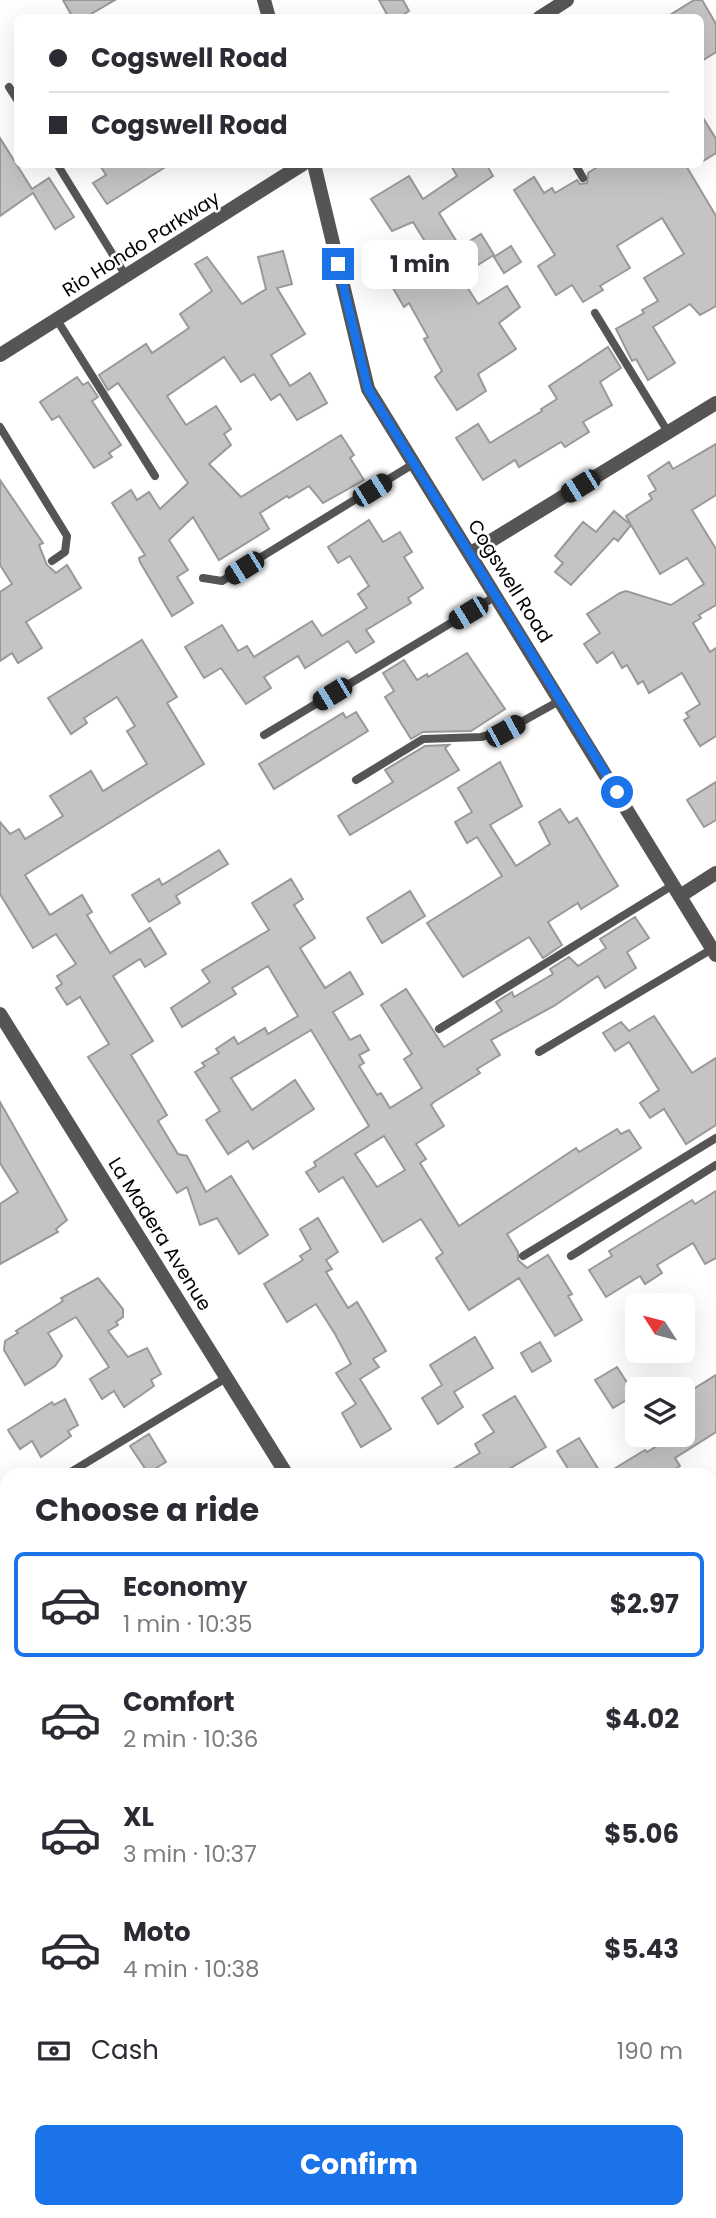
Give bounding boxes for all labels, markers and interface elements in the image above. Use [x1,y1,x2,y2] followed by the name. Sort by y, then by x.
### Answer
[91,40,288,76] text: Cogswell Road
[91,107,288,143] text: Cogswell Road
[57,184,225,303] street label: Rio Hondo Parkway
[362,240,478,288] callout: 1 min
[322,248,354,280] route end
[390,248,450,280] text: 1 min
[557,466,604,506] car
[349,470,396,510] car
[461,514,559,648] street label: Cogswell Road
[221,548,268,588] car
[445,593,492,633] car
[309,674,356,714] car
[482,712,529,750] car
[601,776,633,808] route start
[102,1152,218,1316] street label: La Madera Avenue
[625,1293,695,1363] north arrow
[625,1293,695,1447] map controls
[625,1377,695,1447] button: layers
[35,1487,259,1532] text: Choose a ride
[123,1569,247,1605] text: Economy
[39,1573,102,1636] icon: car
[610,1586,679,1622] text: $2.97
[123,1608,252,1640] text: 1 min · 10:35
[123,1684,235,1720] text: Comfort
[39,1688,102,1751] icon: car
[605,1701,679,1737] text: $4.02
[123,1723,258,1755] text: 2 min · 10:36
[123,1799,154,1835] text: XL
[39,1803,102,1866] icon: car
[604,1816,679,1852] text: $5.06
[123,1838,257,1870] text: 3 min · 10:37
[123,1914,191,1950] text: Moto
[39,1918,102,1981] icon: car
[604,1931,679,1967] text: $5.43
[123,1953,260,1985] text: 4 min · 10:38
[35,2032,73,2070] icon: cash
[91,2032,159,2068] text: Cash
[617,2035,683,2067] text: 190 m
[35,2125,683,2205] button: Confirm

